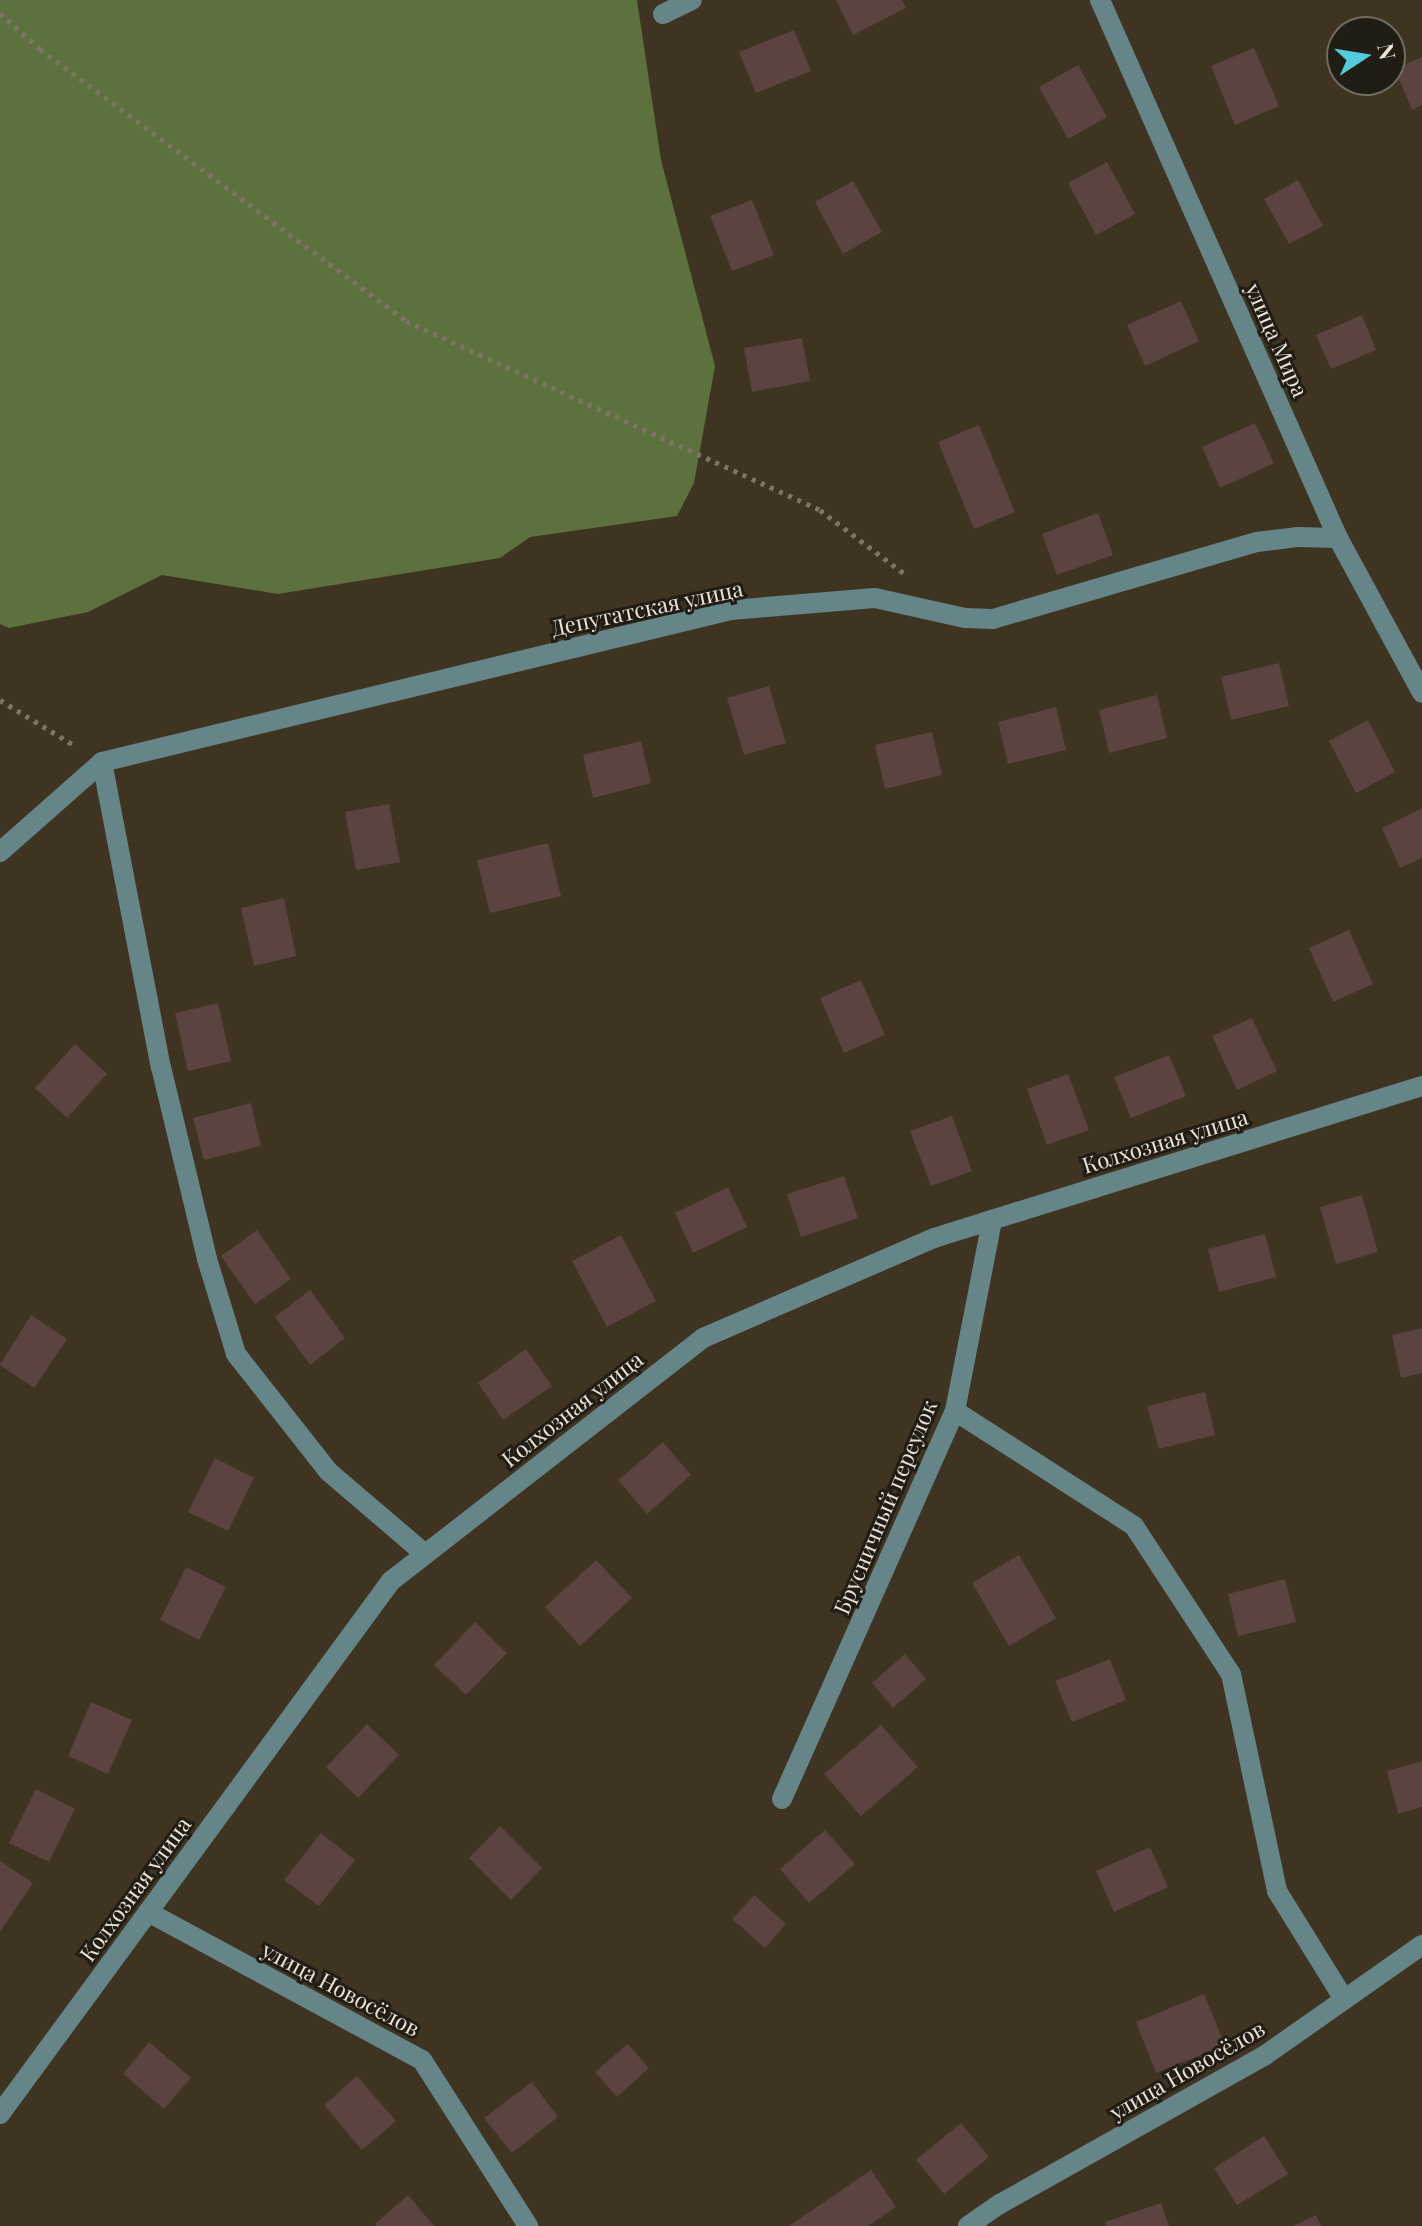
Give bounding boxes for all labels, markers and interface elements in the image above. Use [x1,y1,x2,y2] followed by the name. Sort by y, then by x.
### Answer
[1326,16,1406,96] north arrow
[1371,41,1404,62] text: N
[1240,279,1314,401] street label: улица Мира
[549,575,745,641] street label: Депутатская улица
[1079,1103,1251,1179] street label: Колхозная улица
[496,1346,648,1472] street label: Колхозная улица
[828,1396,942,1618] street label: Брусничный переулок
[74,1812,196,1966] street label: Колхозная улица
[258,1936,424,2042] street label: улица Новосёлов
[1105,2015,1269,2125] street label: улица Новосёлов

